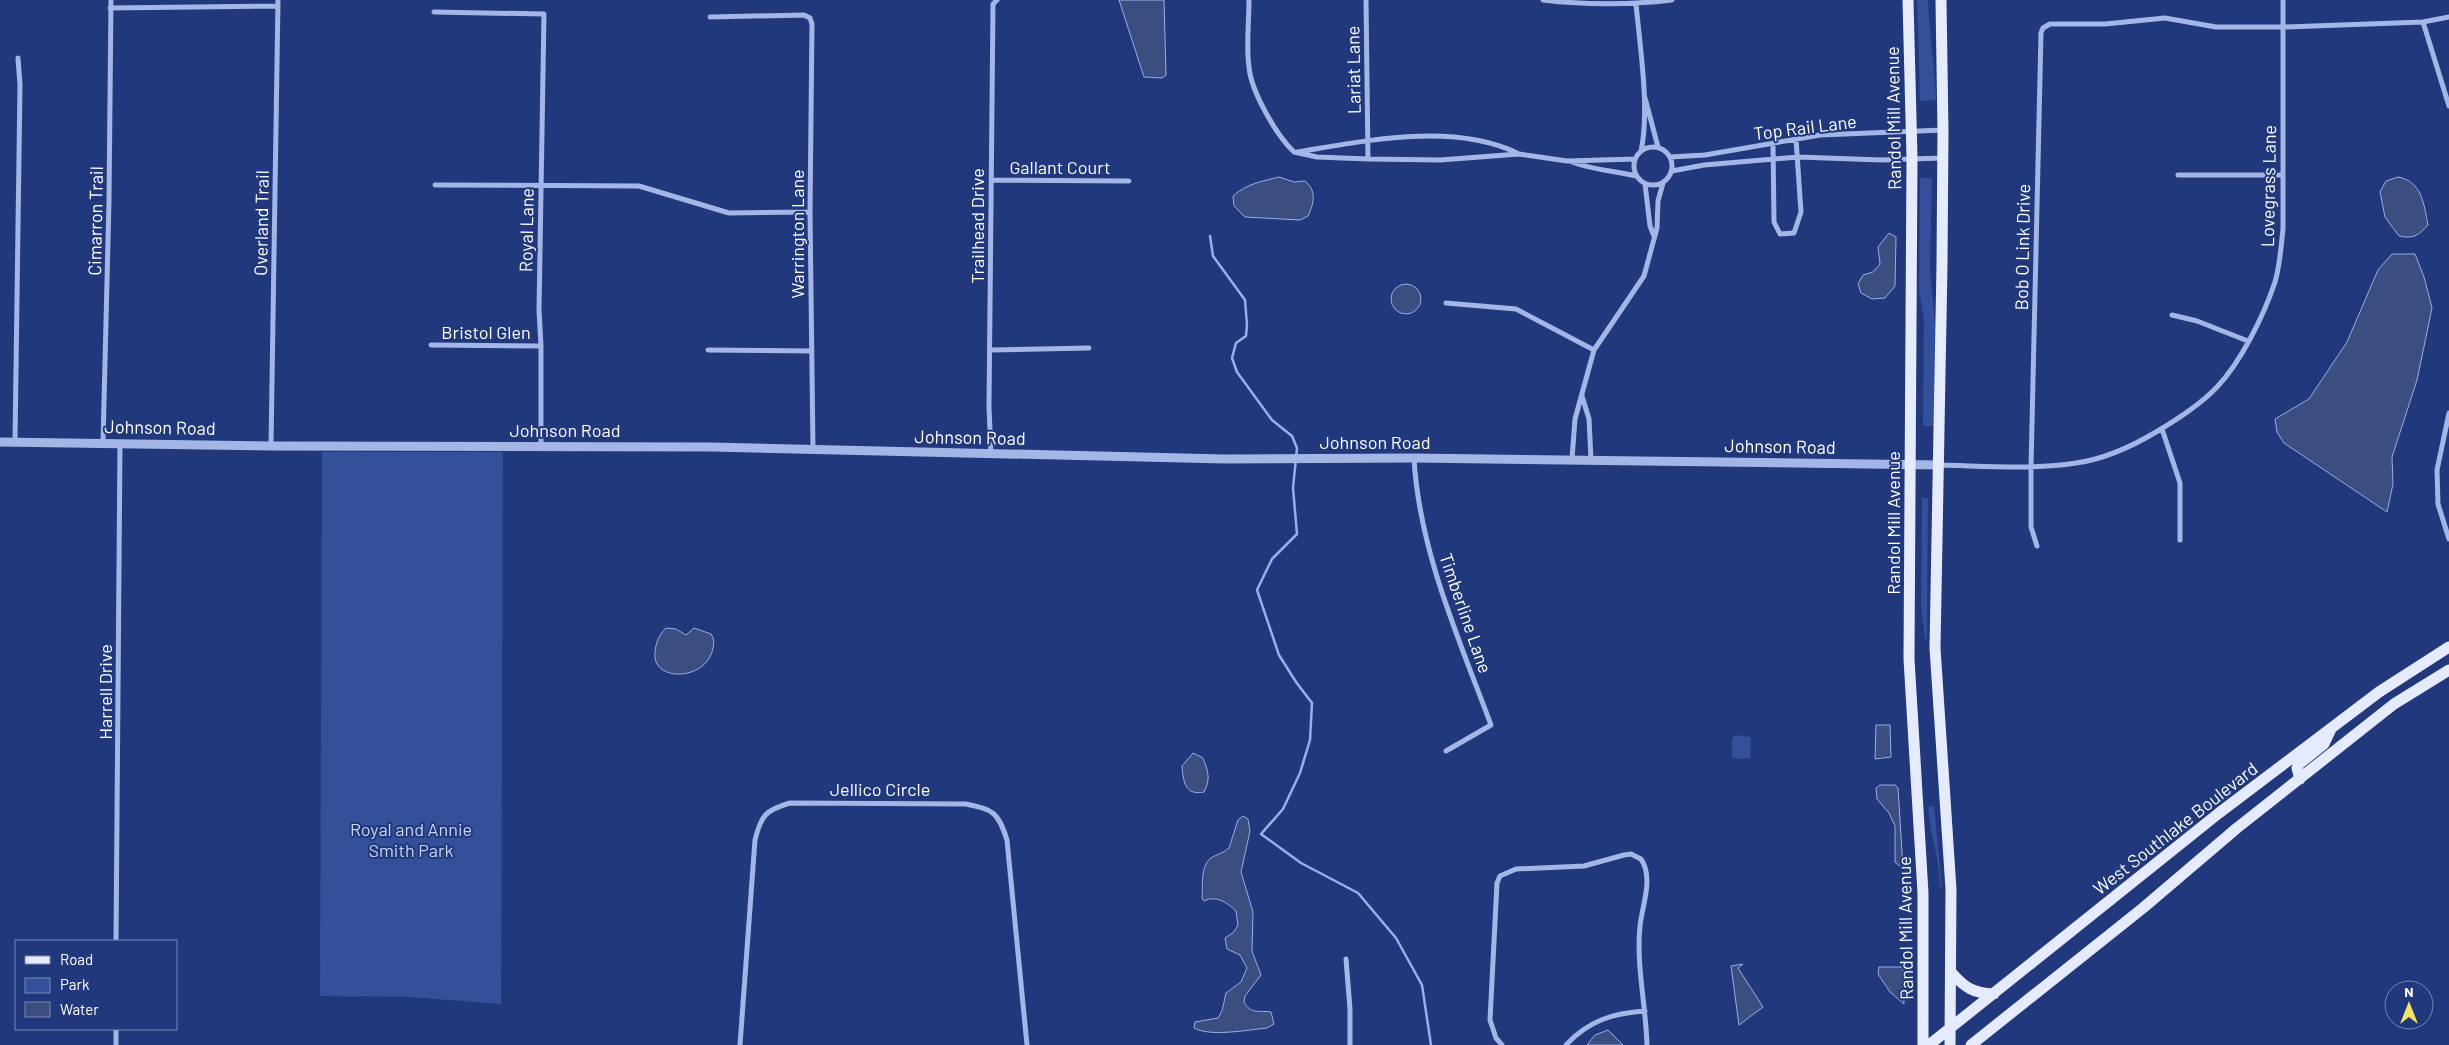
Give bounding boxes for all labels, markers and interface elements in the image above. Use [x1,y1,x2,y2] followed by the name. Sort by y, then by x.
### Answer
[1341,26,1365,114] street label: Lariat Lane
[1881,46,1905,190] street label: Randol Mill Avenue
[1752,110,1858,144] street label: Top Rail Lane
[2256,125,2280,247] street label: Lovegrass Lane
[1009,156,1111,178] street label: Gallant Court
[83,166,107,276] street label: Cimarron Trail
[966,168,988,284] street label: Trailhead Drive
[786,169,808,299] street label: Warrington Lane
[249,170,273,276] street label: Overland Trail
[2010,184,2034,310] street label: Bob O Link Drive
[514,188,538,272] street label: Royal Lane
[441,321,531,343] street label: Bristol Glen
[104,415,216,439] street label: Johnson Road
[509,419,621,441] street label: Johnson Road
[914,425,1026,449] street label: Johnson Road
[1319,431,1431,453] street label: Johnson Road
[1724,434,1836,458] street label: Johnson Road
[1882,451,1904,595] street label: Randol Mill Avenue
[1435,550,1497,676] street label: Timberline Lane
[94,644,116,740] street label: Harrell Drive
[2088,757,2262,899] street label: West Southlake Boulevard
[830,778,930,800] street label: Jellico Circle
[350,818,472,861] park label: Royal and Annie Smith Park
[1893,856,1917,1000] street label: Randol Mill Avenue
[15,940,178,1030] legend
[60,950,93,968] text: Road
[60,975,90,993] text: Park
[2384,980,2434,1030] north arrow
[2404,983,2414,1000] text: N
[60,1000,99,1018] text: Water

